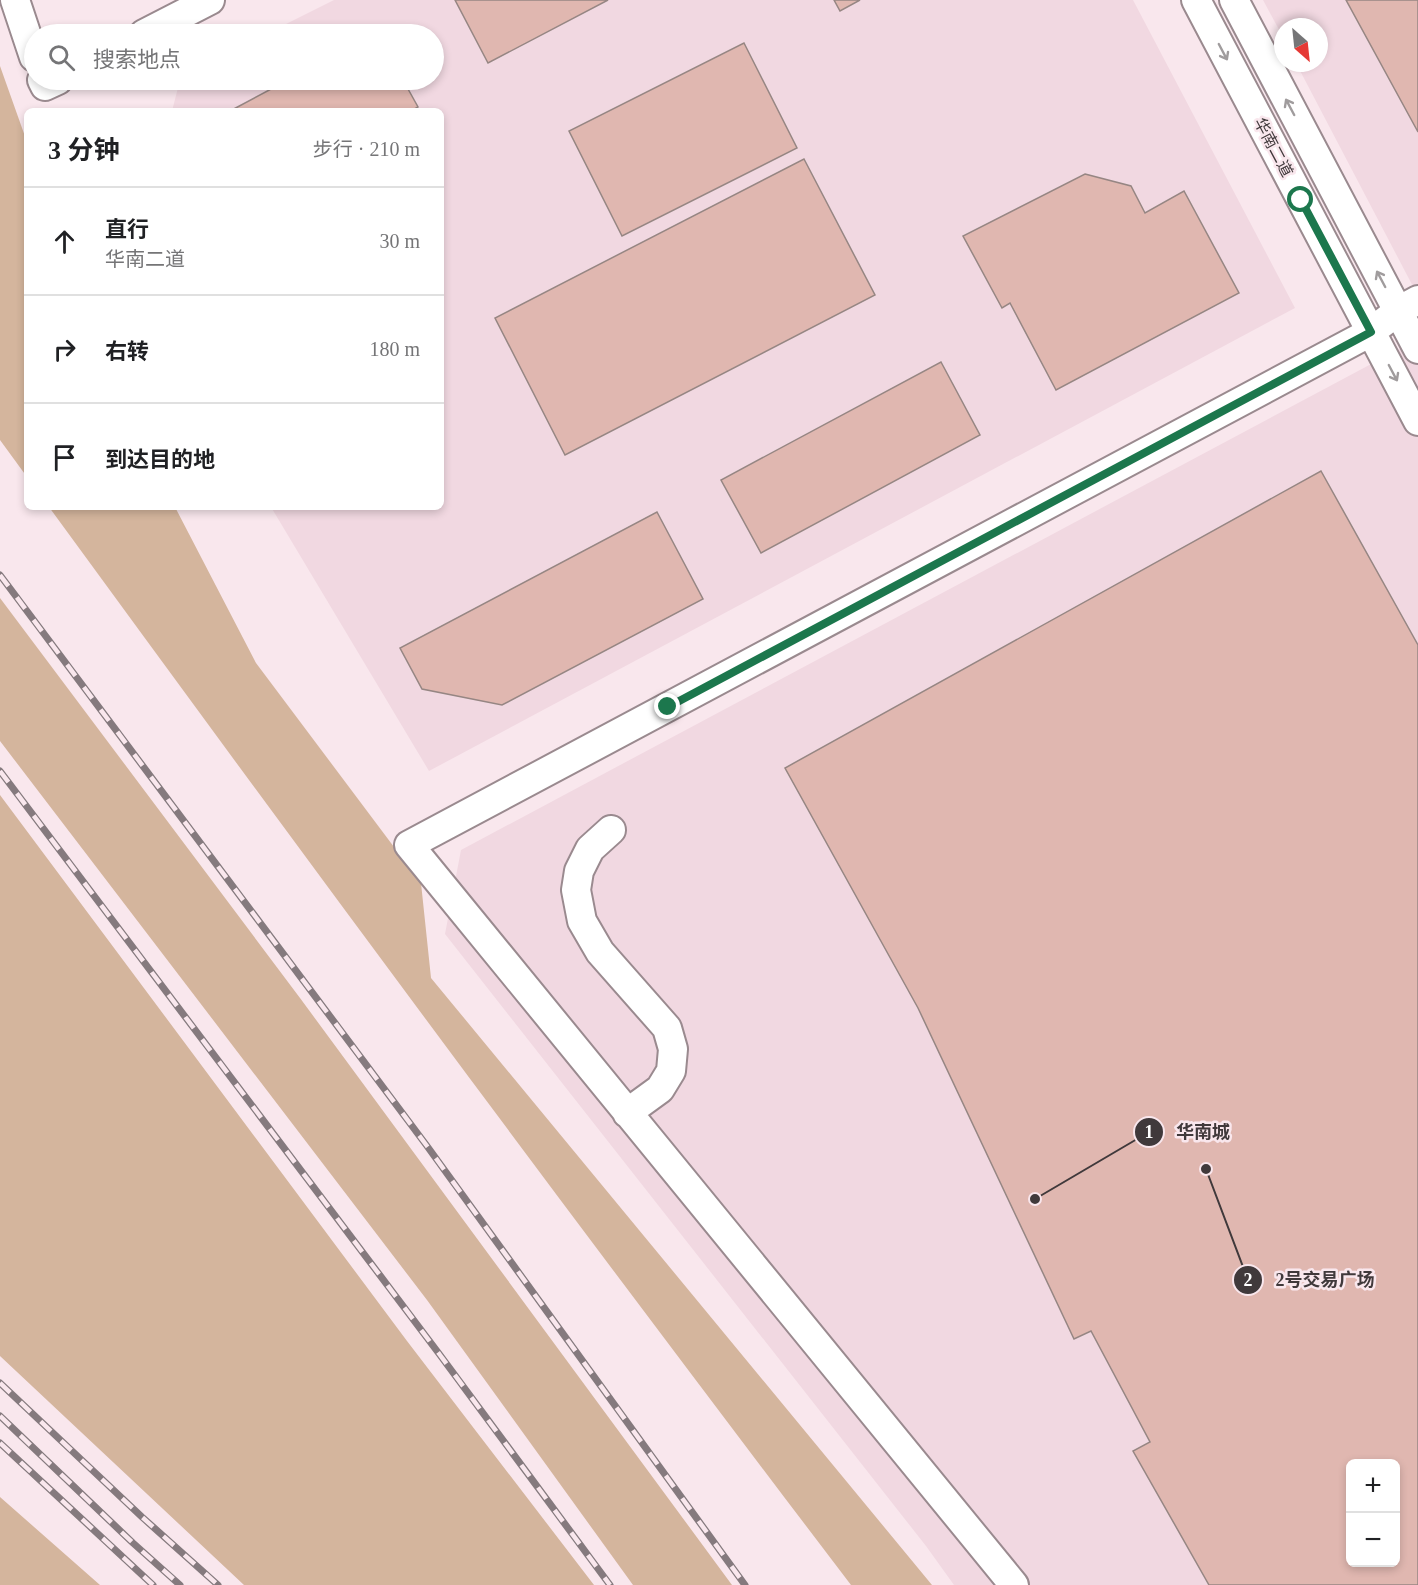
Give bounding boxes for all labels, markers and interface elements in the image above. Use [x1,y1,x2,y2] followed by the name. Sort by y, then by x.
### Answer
[1274,18,1328,72] north arrow
[24,24,444,90] search box
[45,41,78,74] icon: search
[1217,43,1229,60] one-way arrow
[93,47,181,72] text: 搜索地点
[1284,98,1295,116] one-way arrow
[1251,115,1296,179] street label: 华南二道
[48,136,120,165] text: 3 分钟
[313,138,420,160] text: 步行 · 210 m
[1287,186,1313,212] route start
[105,217,149,242] text: 直行
[48,225,81,258] icon: ahead
[379,230,420,252] text: 30 m
[105,248,185,270] text: 华南二道
[1375,271,1387,288] one-way arrow
[48,333,81,366] icon: right
[369,338,420,360] text: 180 m
[105,339,149,364] text: 右转
[1387,364,1399,382] one-way arrow
[48,441,81,474] icon: arrive
[105,447,215,472] text: 到达目的地
[654,693,680,719] route end
[1134,1114,1242,1150] callout: 华南城
[1145,1122,1154,1142] text: 1
[1176,1122,1230,1142] text: 华南城
[1233,1262,1386,1298] callout: 2号交易广场
[1244,1270,1253,1290] text: 2
[1276,1270,1375,1290] text: 2号交易广场
[1346,1459,1400,1567] map controls
[1346,1459,1400,1513] button: +
[1346,1513,1400,1567] button: −

